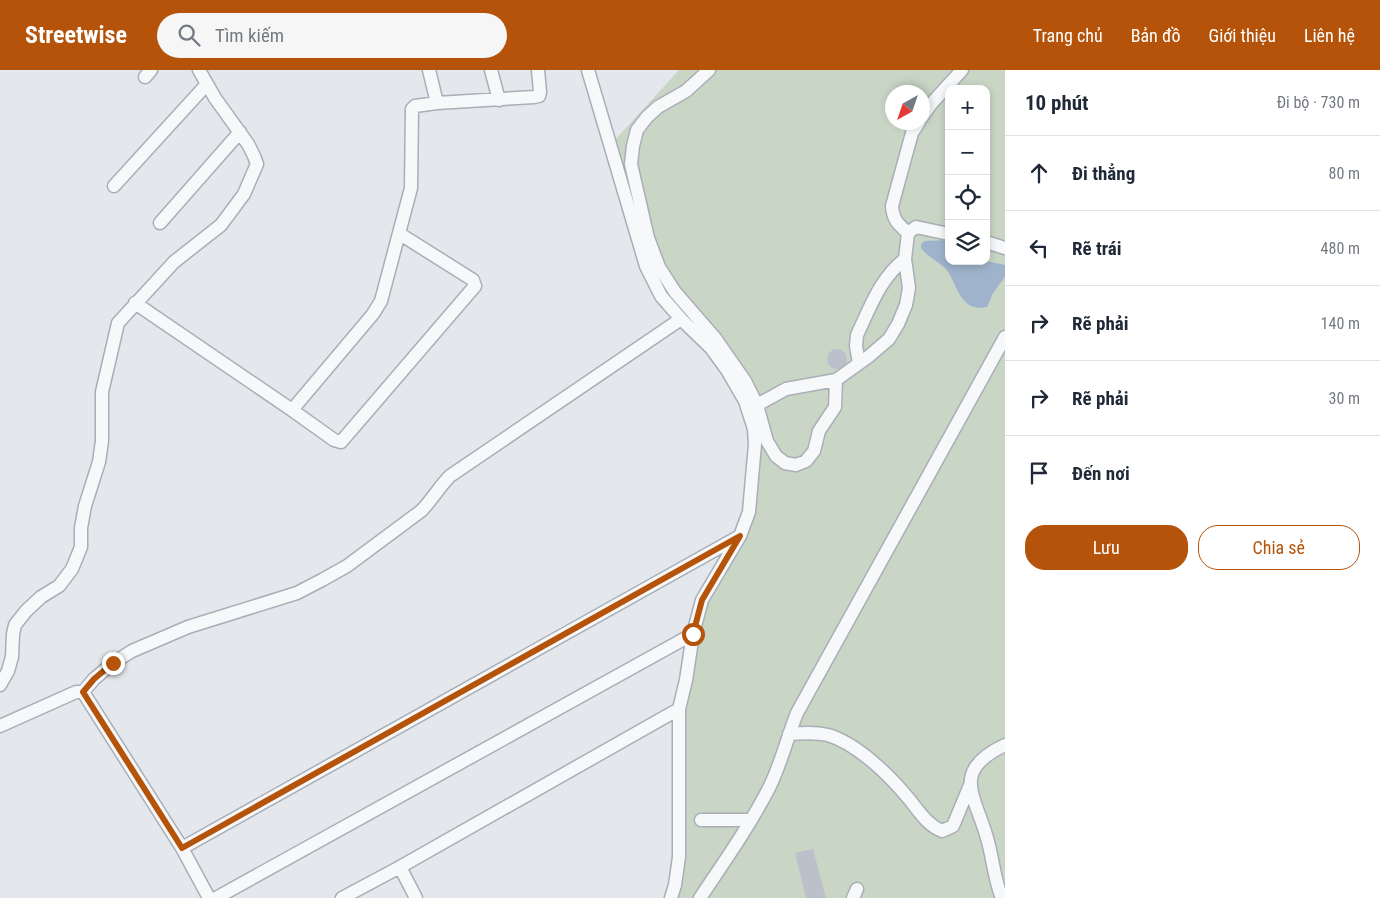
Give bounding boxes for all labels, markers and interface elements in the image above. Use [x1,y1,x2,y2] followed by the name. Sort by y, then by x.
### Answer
[157,13,507,58] search box
[25,21,127,49] text: Streetwise
[175,21,203,49] icon: search
[215,24,284,47] text: Tìm kiếm
[1033,25,1103,46] text: Trang chủ
[1131,25,1181,46] text: Bản đồ
[1209,25,1276,46] text: Giới thiệu
[1304,25,1355,46] text: Liên hệ
[885,85,930,130] north arrow
[945,85,990,265] map controls
[945,85,990,130] button: +
[1025,91,1089,115] text: 10 phút
[1277,93,1360,112] text: Đi bộ · 730 m
[945,130,990,175] button: −
[1025,159,1053,187] icon: ahead
[1072,162,1135,185] text: Đi thẳng
[1328,164,1360,183] text: 80 m
[945,175,990,220] button: locate
[945,220,990,265] button: layers
[1025,234,1053,262] icon: left
[1072,237,1122,260] text: Rẽ trái
[1321,239,1360,258] text: 480 m
[1025,309,1053,337] icon: right
[1072,312,1128,335] text: Rẽ phải
[1321,314,1360,333] text: 140 m
[1025,384,1053,412] icon: right
[1072,387,1128,410] text: Rẽ phải
[1328,389,1360,408] text: 30 m
[1025,459,1053,487] icon: arrive
[1072,462,1130,485] text: Đến nơi
[1025,525,1188,570] button: Lưu
[1198,525,1360,570] button: Chia sẻ
[682,623,705,646] route start
[102,652,125,675] route end

